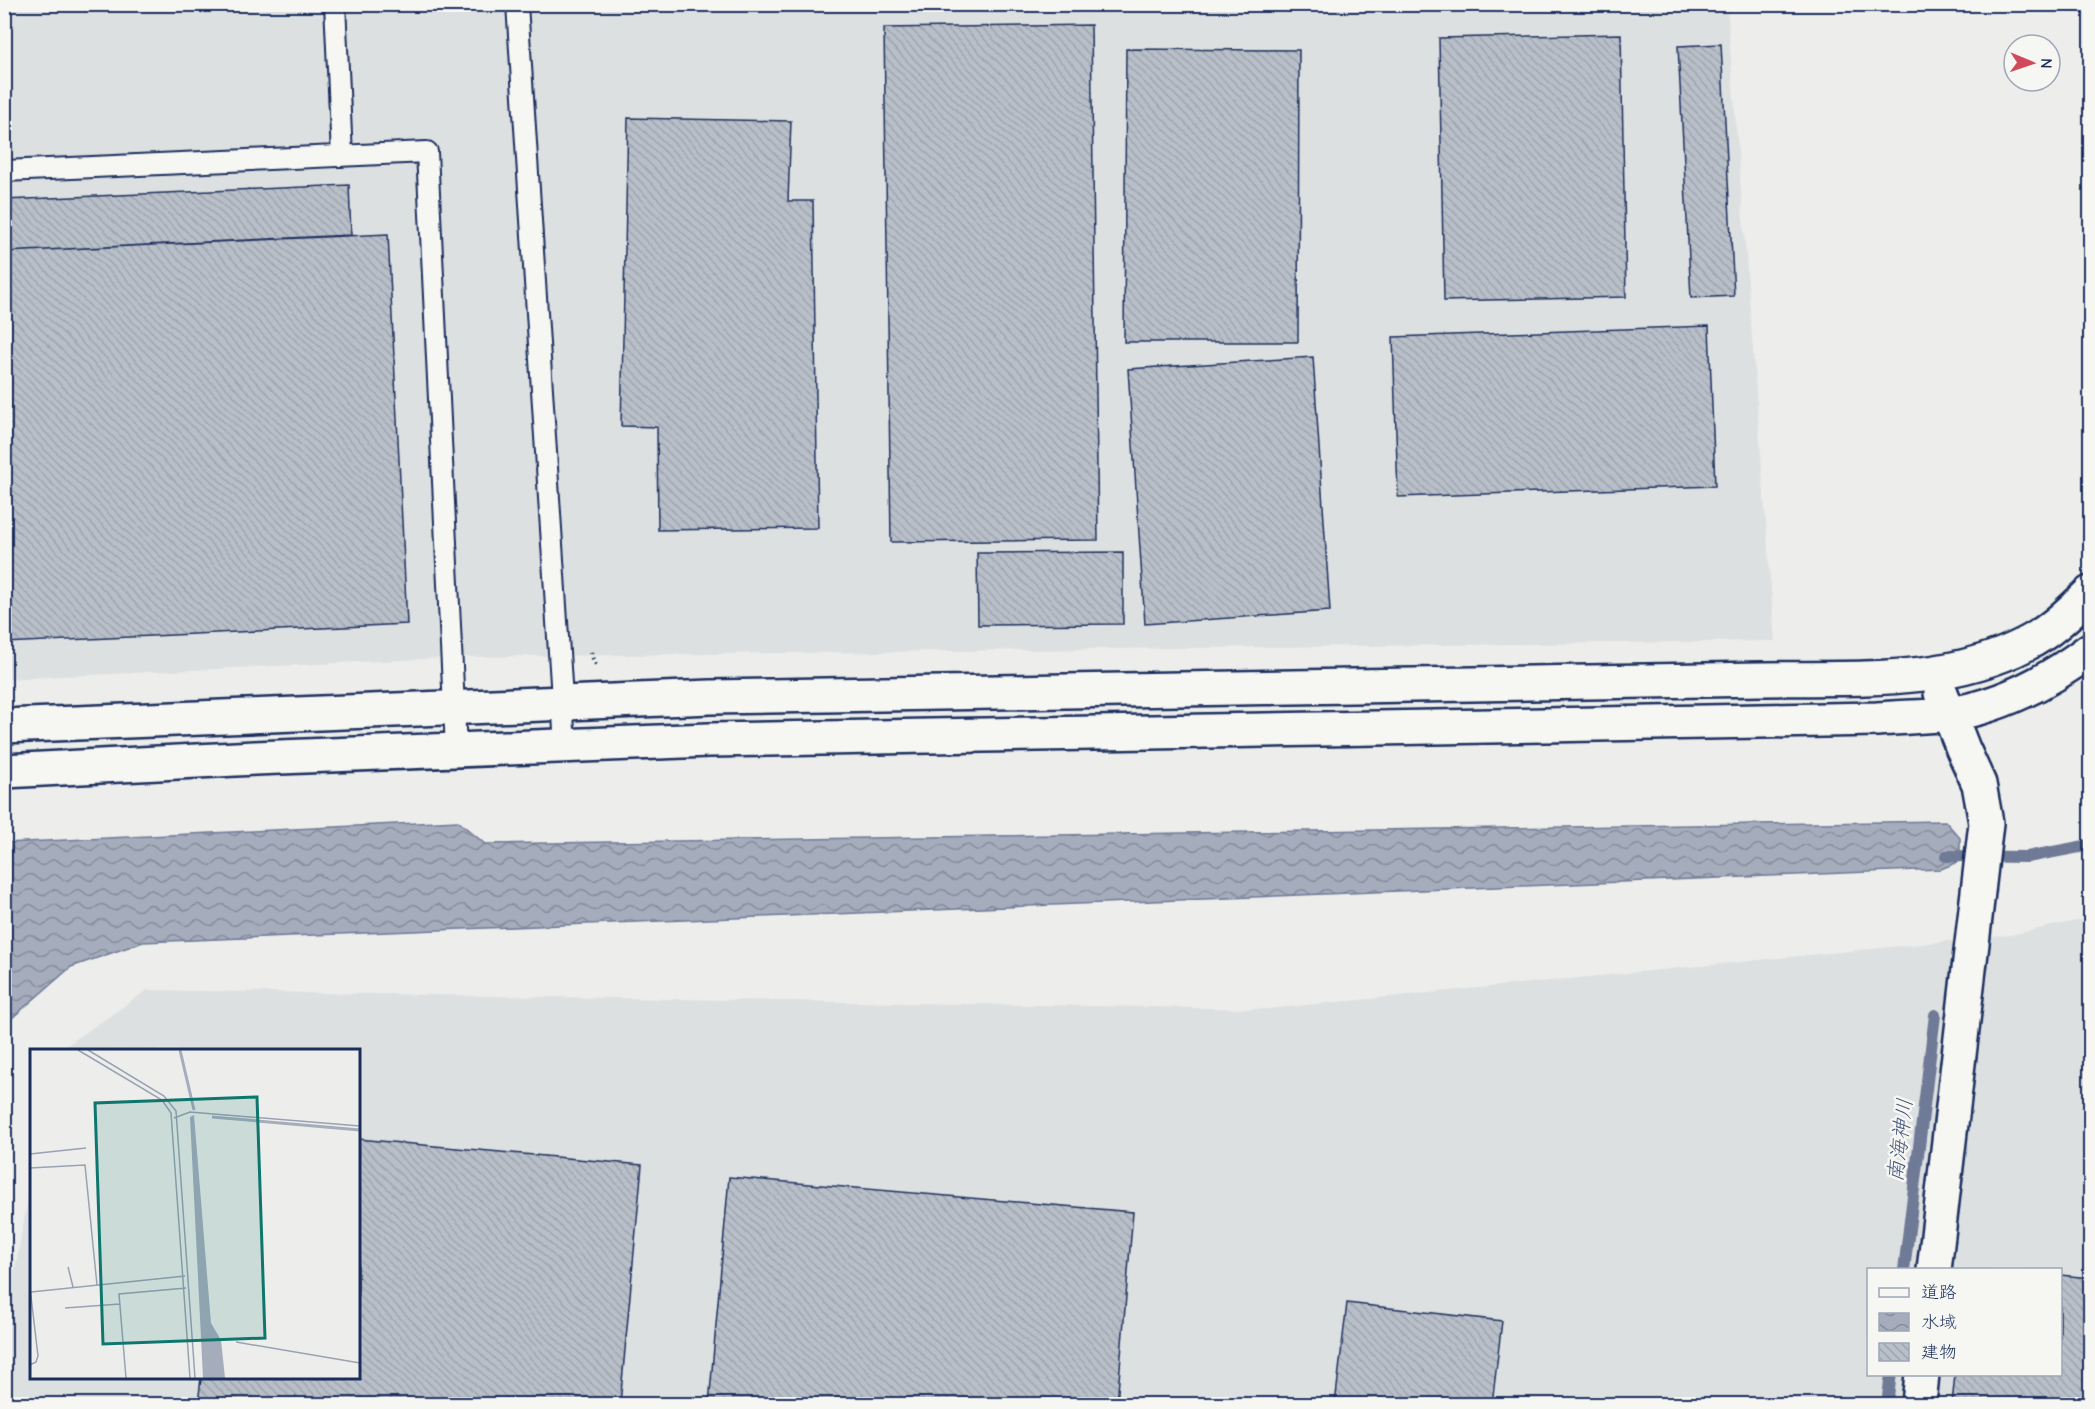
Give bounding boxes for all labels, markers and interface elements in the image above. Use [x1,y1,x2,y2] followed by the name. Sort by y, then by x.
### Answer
[2002,33,2062,93] north arrow
[2037,58,2055,69] text: N
[30,1049,360,1379] inset map
[1883,1097,1917,1183] water label: 南海神川
[1867,1268,2062,1376] legend
[1921,1282,1957,1303] text: 道路
[1921,1312,1957,1333] text: 水域
[1921,1342,1957,1363] text: 建物

